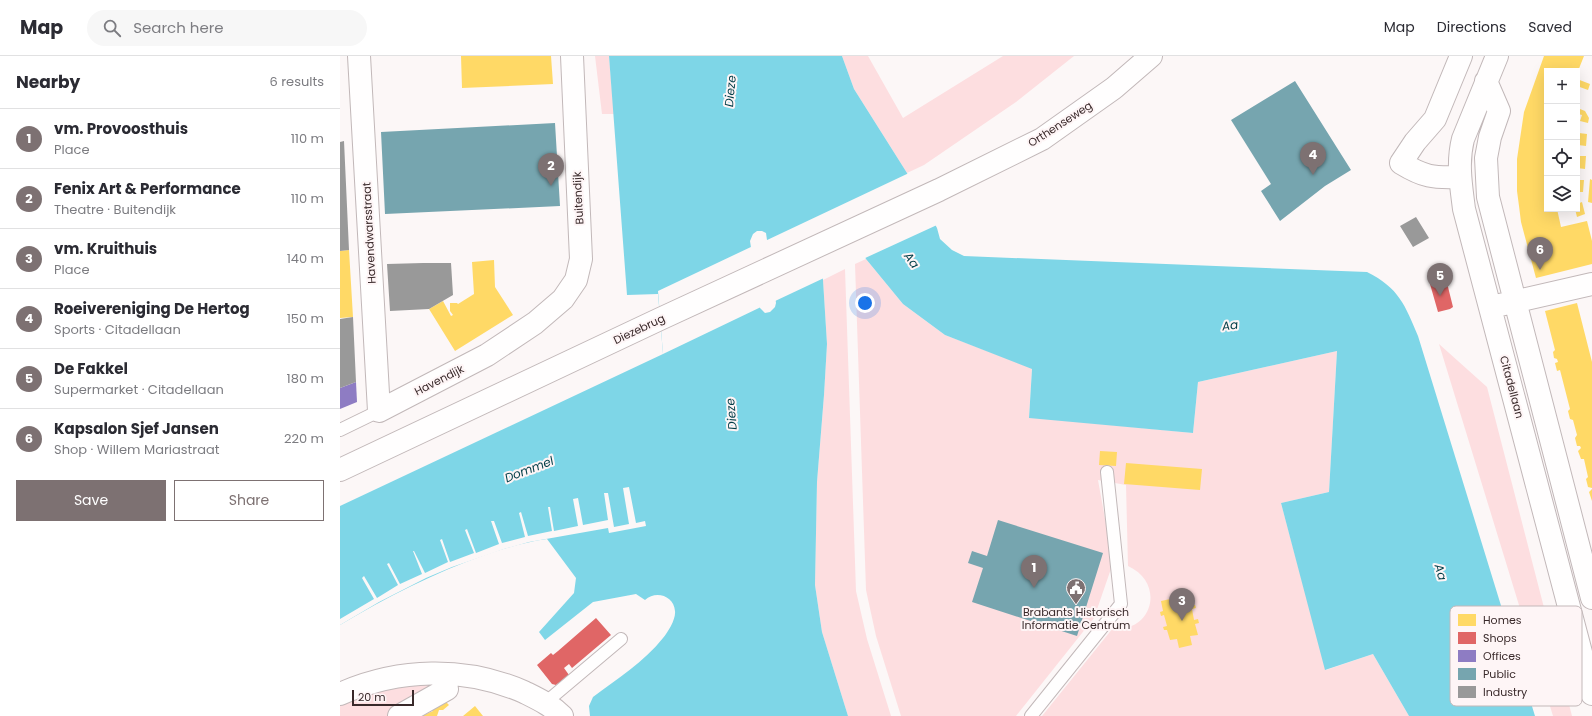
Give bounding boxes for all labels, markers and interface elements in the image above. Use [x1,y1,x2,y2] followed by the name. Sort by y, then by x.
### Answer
[87,10,367,46] search box
[20,14,63,41] text: Map
[101,17,123,39] icon: search
[133,17,224,38] text: Search here
[1384,17,1415,37] text: Map
[1437,17,1506,37] text: Directions
[1528,17,1572,37] text: Saved
[1544,68,1580,212] map controls
[1544,68,1580,104] button: +
[16,70,80,94] text: Nearby
[270,72,324,91] text: 6 results
[720,74,740,108] water label: Dieze
[1025,97,1095,151] street label: Orthenseweg
[1544,104,1580,140] button: −
[54,118,188,139] text: vm. Provoosthuis
[27,129,31,148] text: 1
[291,129,324,148] text: 110 m
[54,140,89,159] text: Place
[1544,140,1580,176] button: locate
[1300,142,1326,175] pin: 4
[538,153,564,186] pin: 2
[569,171,587,225] street label: Buitendijk
[1544,176,1580,212] button: layers
[54,178,241,199] text: Fenix Art & Performance
[358,182,380,284] street label: Havendwarsstraat
[25,189,33,208] text: 2
[291,189,324,208] text: 110 m
[54,200,176,219] text: Theatre · Buitendijk
[1527,237,1553,270] pin: 6
[54,238,157,259] text: vm. Kruithuis
[900,248,924,272] water label: Aa
[25,249,33,268] text: 3
[287,249,324,268] text: 140 m
[54,260,89,279] text: Place
[1427,263,1453,296] pin: 5
[855,293,875,313] your location
[54,298,250,319] text: Roeivereniging De Hertog
[25,309,33,328] text: 4
[287,309,324,328] text: 150 m
[611,310,667,348] street label: Diezebrug
[1220,316,1239,335] water label: Aa
[54,320,181,339] text: Sports · Citadellaan
[1496,354,1528,420] street label: Citadellaan
[54,358,128,379] text: De Fakkel
[411,361,467,399] street label: Havendijk
[25,369,33,388] text: 5
[287,369,324,388] text: 180 m
[54,380,224,399] text: Supermarket · Citadellaan
[721,397,741,431] water label: Dieze
[54,418,219,439] text: Kapsalon Sjef Jansen
[25,429,33,448] text: 6
[284,429,324,448] text: 220 m
[54,440,219,459] text: Shop · Willem Mariastraat
[502,452,556,486] water label: Dommel
[16,480,166,521] button: Save
[174,480,324,521] button: Share
[1021,555,1047,588] pin: 1
[1430,561,1451,582] water label: Aa
[1065,577,1087,605] public building icon: Brabants Historisch Informatie Centrum
[1169,588,1195,621] pin: 3
[1022,604,1130,633] place label: Brabants Historisch Informatie Centrum
[1450,606,1582,706] legend
[1483,612,1522,628] text: Homes
[1483,630,1517,646] text: Shops
[1483,648,1521,664] text: Offices
[1483,666,1516,682] text: Public
[1483,684,1528,700] text: Industry
[352,688,414,707] scale bar
[358,689,386,705] text: 20 m

